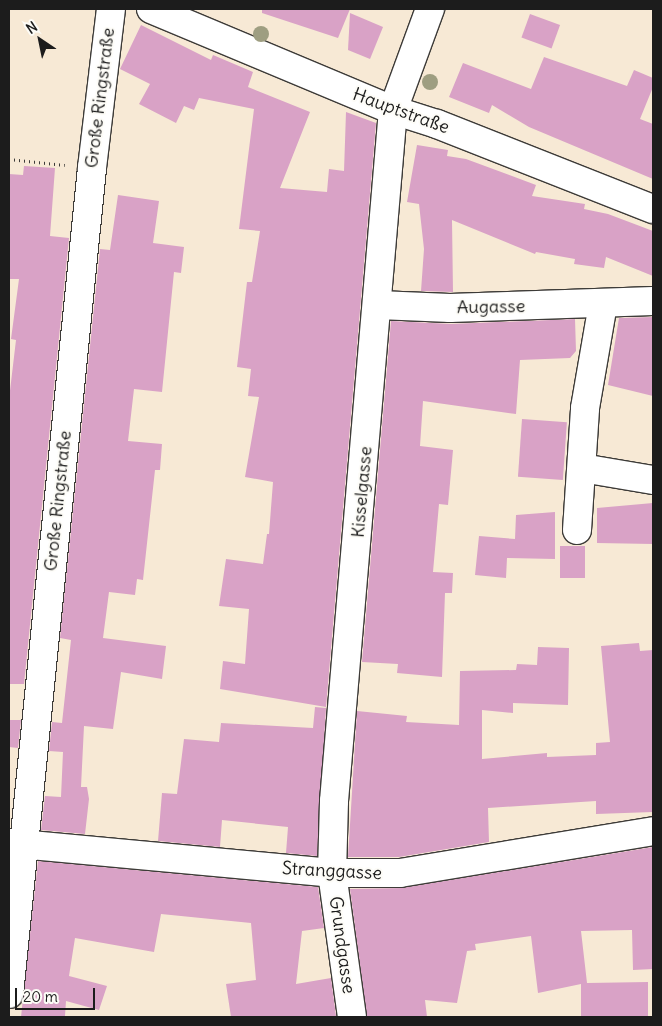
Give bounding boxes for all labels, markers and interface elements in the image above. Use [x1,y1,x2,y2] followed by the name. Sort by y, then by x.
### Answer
[15,15,65,65] north arrow
[23,17,41,38] text: N
[81,27,119,169] street label: Große Ringstraße
[350,84,452,138] street label: Hauptstraße
[457,296,525,318] street label: Augasse
[40,430,76,572] street label: Große Ringstraße
[347,445,377,539] street label: Kisselgasse
[281,858,383,884] street label: Stranggasse
[324,895,360,995] street label: Grundgasse
[18,978,98,1010] scale bar
[23,987,58,1006] text: 20 m

